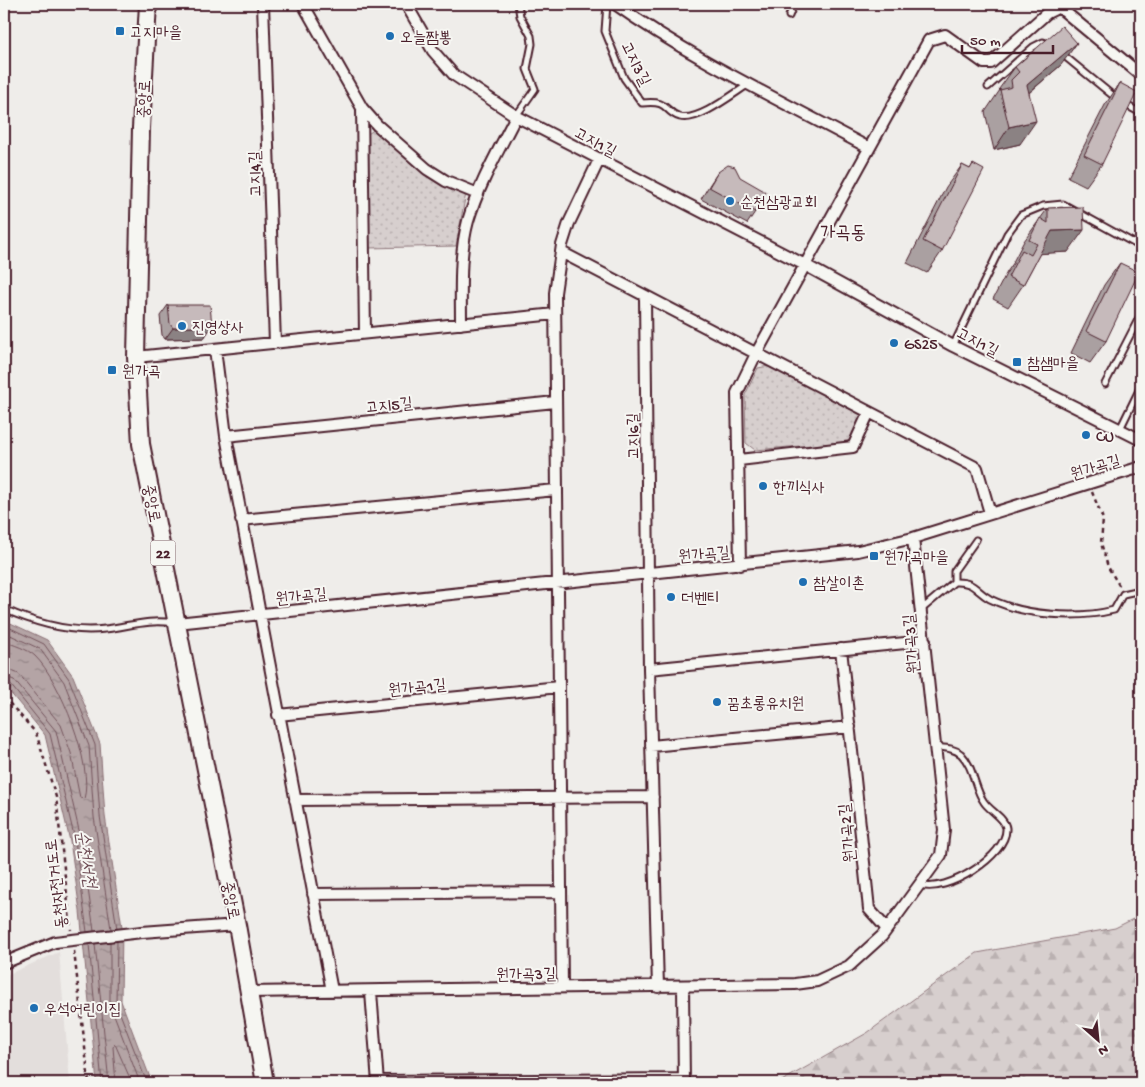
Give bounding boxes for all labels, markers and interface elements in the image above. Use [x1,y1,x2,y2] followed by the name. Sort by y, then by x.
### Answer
[962,22,1054,54] scale bar
[114,25,126,37] marker: 고지마을
[130,25,182,44] place label: 고지마을
[384,30,396,42] marker: 오늘짬뽕
[400,30,452,49] place label: 오늘짬뽕
[970,33,1001,51] text: 50 m
[615,39,653,90] street label: 고지3길
[136,79,157,119] street label: 중앙로
[570,125,619,163] street label: 고지1길
[247,150,268,197] street label: 고지4길
[724,195,736,207] marker: 순천삼광교회
[740,195,817,214] place label: 순천삼광교회
[820,223,866,246] district label: 가곡동
[176,320,188,332] marker: 진영상사
[192,320,244,339] place label: 진영상사
[952,325,1001,363] street label: 고지1길
[888,337,900,349] marker: GS25
[904,337,938,356] place label: GS25
[1011,356,1023,368] marker: 참샘마을
[1027,356,1079,375] place label: 참샘마을
[106,364,118,376] marker: 원가곡
[122,364,161,383] place label: 원가곡
[365,396,414,419] street label: 고지5길
[626,412,645,459] street label: 고지6길
[1080,429,1092,441] marker: CU
[1096,429,1114,448] place label: CU
[1069,453,1124,486] street label: 원가곡길
[757,480,769,492] marker: 한끼식사
[773,480,825,499] place label: 한끼식사
[137,483,163,524] street label: 중앙로
[150,540,176,566] road number: 22
[678,545,731,568] street label: 원가곡길
[868,550,880,562] marker: 원가곡마을
[884,550,949,569] place label: 원가곡마을
[813,575,865,595] place label: 참살이촌
[797,576,809,588] marker: 참살이촌
[275,586,328,611] street label: 원가곡길
[665,591,677,603] marker: 더벤티
[681,591,720,610] place label: 더벤티
[901,613,926,674] street label: 원가곡3길
[388,677,447,702] street label: 원가곡1길
[727,695,804,715] place label: 꿈초롱유치원
[711,696,723,708] marker: 꿈초롱유치원
[837,802,862,863] street label: 원가곡2길
[70,829,100,891] water label: 순천서천
[44,838,73,929] street label: 동천자전거도로
[216,880,242,921] street label: 중앙로
[496,966,556,987] street label: 원가곡3길
[28,1002,40,1014] marker: 우석어린이집
[44,1002,121,1021] place label: 우석어린이집
[1072,1014,1122,1064] north arrow
[1095,1040,1111,1059] text: N

